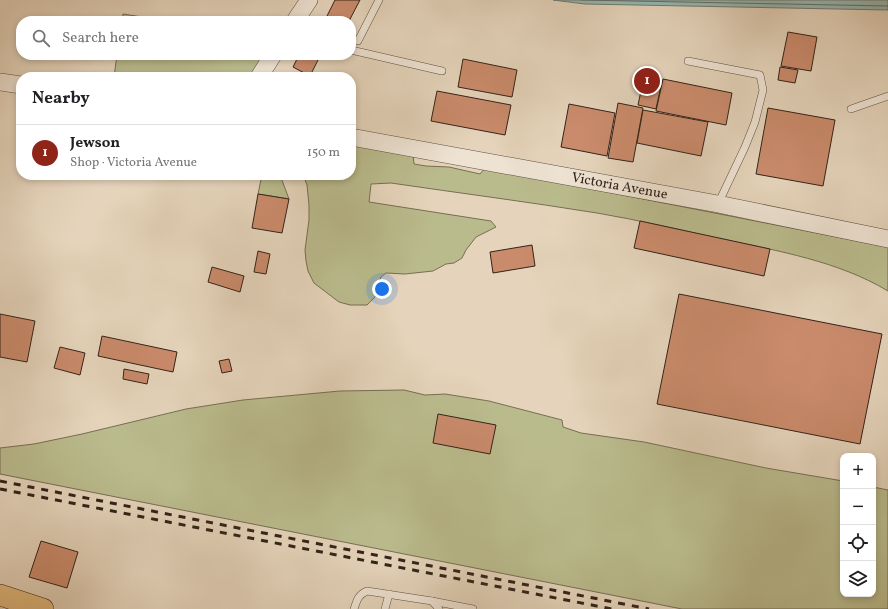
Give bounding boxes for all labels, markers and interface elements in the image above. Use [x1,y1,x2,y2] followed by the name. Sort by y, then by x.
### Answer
[16,16,356,60] search box
[30,27,52,49] icon: search
[62,28,139,49] text: Search here
[634,66,660,96] pin: 1
[32,87,90,110] text: Nearby
[70,133,120,154] text: Jewson
[42,144,48,162] text: 1
[307,144,340,162] text: 150 m
[70,154,197,172] text: Shop · Victoria Avenue
[570,168,670,204] street label: Victoria Avenue
[372,279,392,299] your location
[840,453,876,597] map controls
[840,453,876,489] button: +
[840,489,876,525] button: −
[840,525,876,561] button: locate
[840,561,876,597] button: layers

